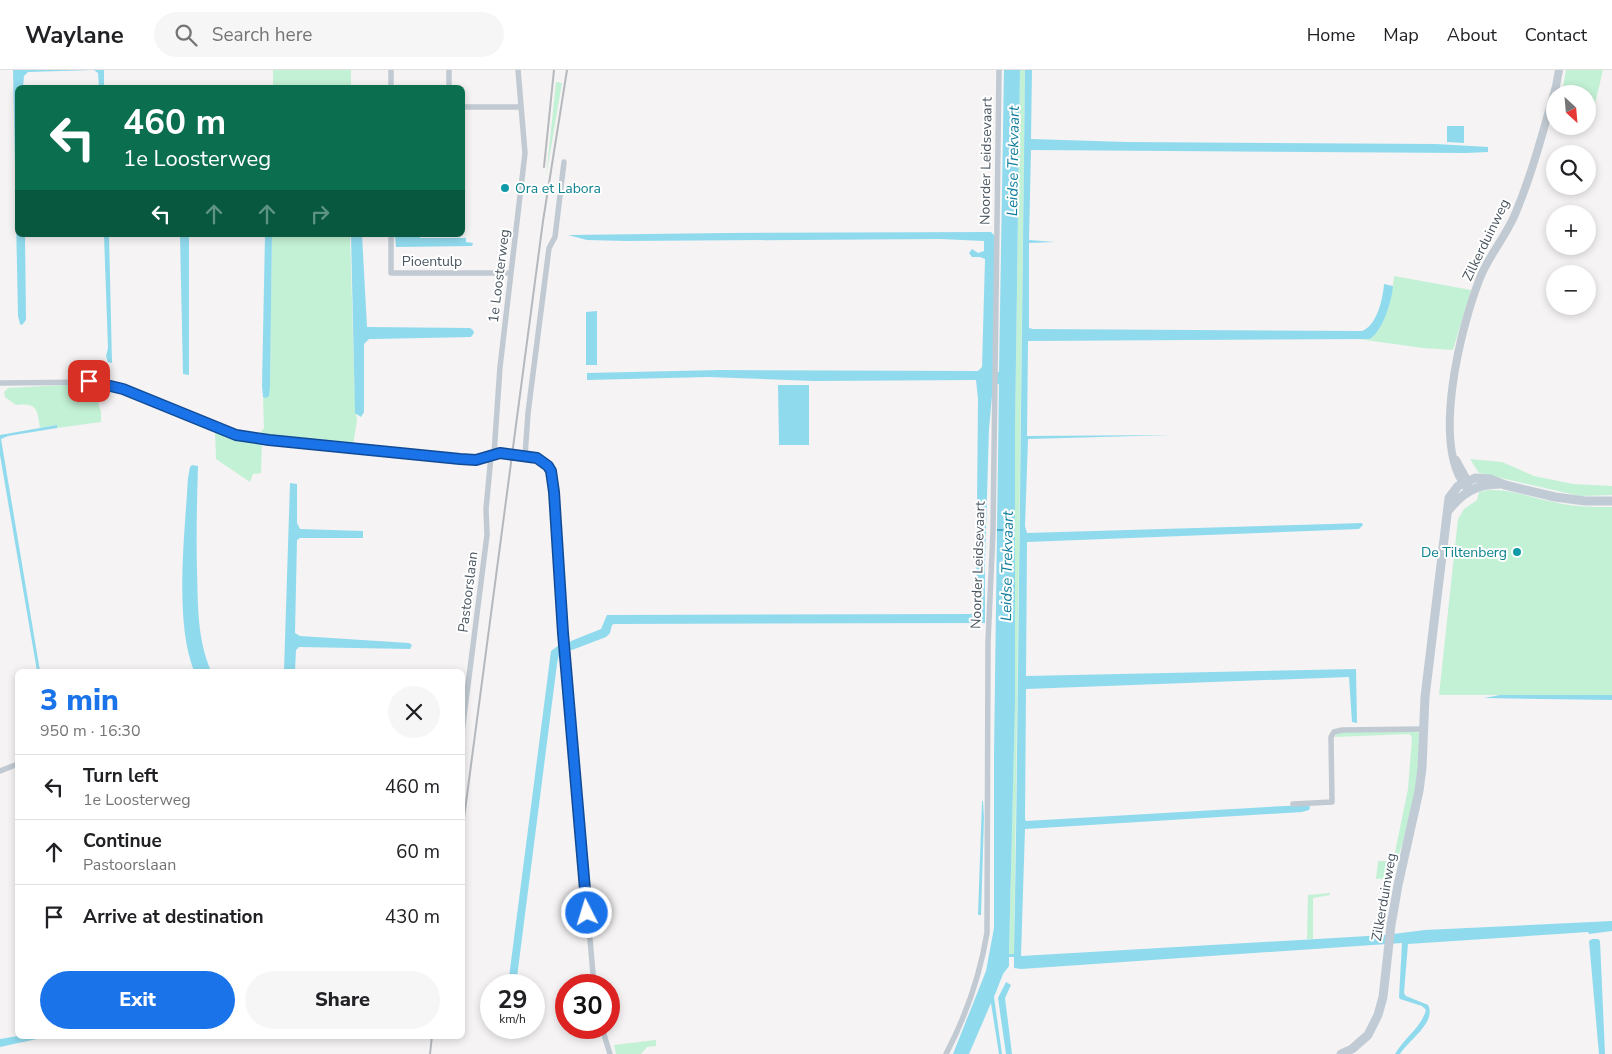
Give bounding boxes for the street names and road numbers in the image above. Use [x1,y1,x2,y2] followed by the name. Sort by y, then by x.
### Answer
[975,97,997,225] street label: Noorder Leidsevaart
[1458,196,1514,284] street label: Zilkerduinweg
[484,228,514,324] street label: 1e Loosterweg
[402,252,462,271] street label: Pioentulp
[966,501,990,629] street label: Noorder Leidsevaart
[454,550,482,634] street label: Pastoorslaan
[1367,851,1401,943] street label: Zilkerduinweg

